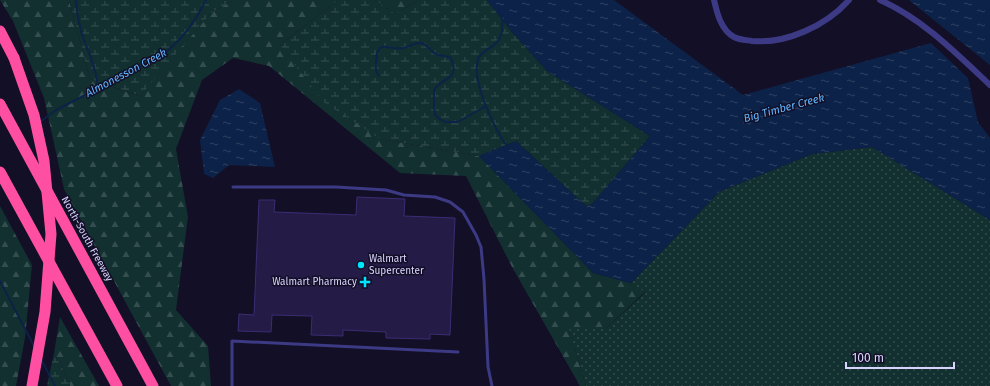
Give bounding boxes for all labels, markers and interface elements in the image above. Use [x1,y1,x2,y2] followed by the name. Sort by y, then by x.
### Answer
[82,46,169,100] water label: Almonesson Creek
[742,91,826,125] water label: Big Timber Creek
[59,194,115,284] street label: North-South Freeway
[369,253,424,277] place label: Walmart Supercenter
[356,260,366,270] marker: Walmart Supercenter
[272,276,357,288] place label: Walmart Pharmacy
[360,277,370,287] marker: Walmart Pharmacy
[846,344,954,370] scale bar
[852,351,884,365] text: 100 m

